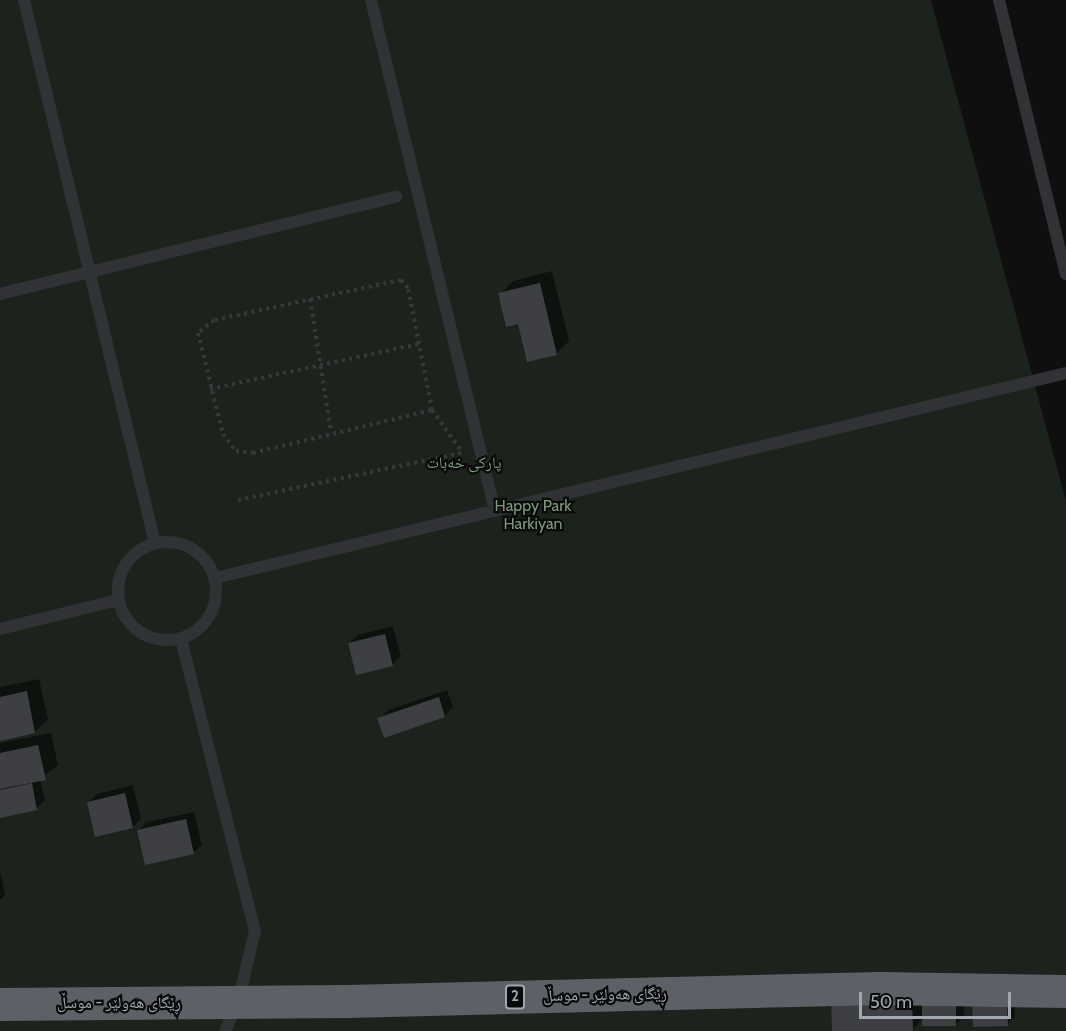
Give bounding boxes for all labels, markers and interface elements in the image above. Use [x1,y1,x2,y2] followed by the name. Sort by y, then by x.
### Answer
[426,453,502,473] park label: پارکی خەبات
[495,496,571,534] park label: Happy Park Harkiyan
[862,980,1014,1018] scale bar
[543,984,667,1006] street label: ڕێگای هەولێر - موسڵ
[504,985,526,1009] road number: 2
[870,991,912,1013] text: 50 m
[57,993,181,1013] street label: ڕێگای هەولێر - موسڵ

